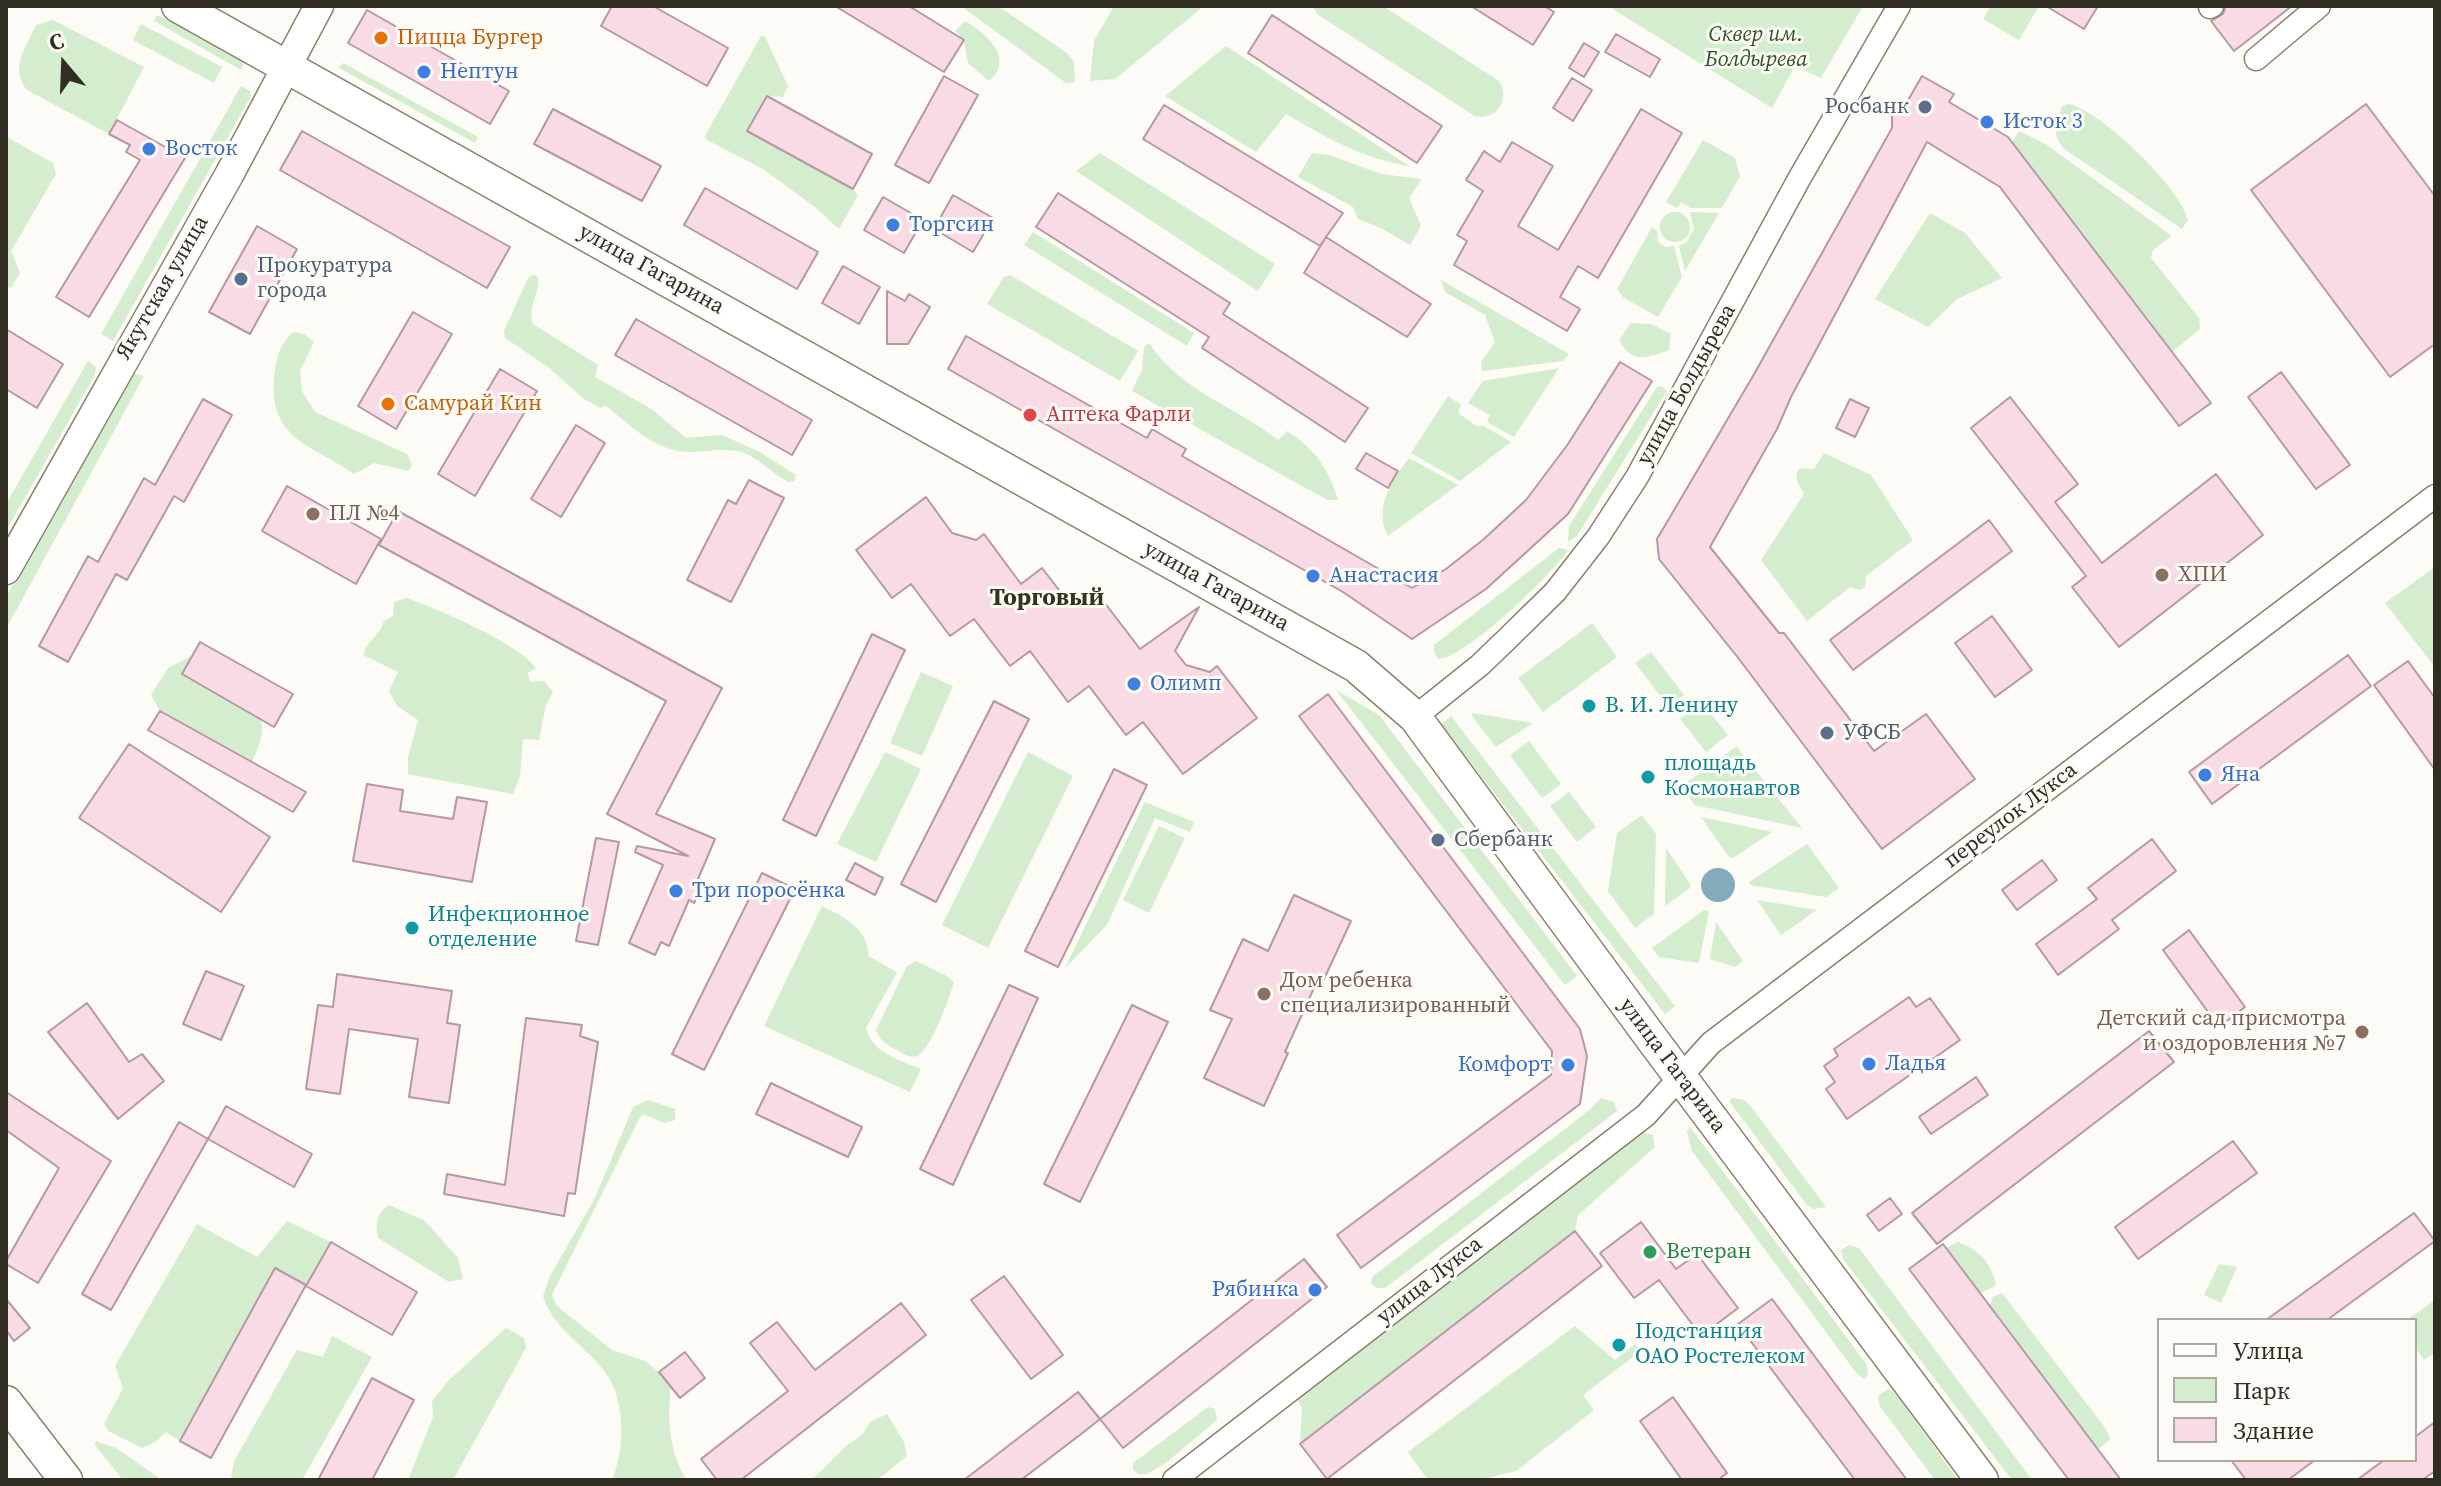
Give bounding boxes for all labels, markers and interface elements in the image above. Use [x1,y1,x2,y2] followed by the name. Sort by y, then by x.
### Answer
[1704,22,1808,74] park label: Сквер им. Болдырева
[24,24,104,104] north arrow
[45,25,68,58] text: С
[397,25,543,51] place label: Пицца Бургер
[372,29,390,47] marker: Пицца Бургер
[440,59,519,85] place label: Нептун
[415,63,433,81] marker: Нептун
[1825,94,1909,120] place label: Росбанк
[1916,98,1934,116] marker: Росбанк
[2003,109,2083,135] place label: Исток 3
[1978,113,1996,131] marker: Исток 3
[165,136,238,162] place label: Восток
[140,140,158,158] marker: Восток
[111,211,215,365] street label: Якутская улица
[909,212,994,238] place label: Торгсин
[884,216,902,234] marker: Торгсин
[574,219,728,321] street label: улица Гагарина
[257,253,392,304] place label: Прокуратура города
[232,270,250,288] marker: Прокуратура города
[1632,300,1742,470] street label: улица Болдырева
[404,391,542,417] place label: Самурай Кин
[379,395,397,413] marker: Самурай Кин
[1046,402,1191,428] place label: Аптека Фарли
[1021,406,1039,424] marker: Аптека Фарли
[329,501,400,527] place label: ПЛ №4
[304,505,322,523] marker: ПЛ №4
[1139,536,1293,638] street label: улица Гагарина
[2178,562,2227,588] place label: ХПИ
[1329,563,1439,589] place label: Анастасия
[2153,566,2171,584] marker: ХПИ
[1304,567,1322,585] marker: Анастасия
[990,585,1104,613] district label: Торговый
[1150,671,1222,697] place label: Олимп
[1125,675,1143,693] marker: Олимп
[1605,693,1738,719] place label: В. И. Ленину
[1580,697,1598,715] marker: В. И. Ленину
[1843,720,1901,746] place label: УФСБ
[1818,724,1836,742] marker: УФСБ
[1664,751,1800,802] place label: площадь Космонавтов
[1939,757,2083,875] street label: переулок Лукса
[2221,762,2260,788] place label: Яна
[2196,766,2214,784] marker: Яна
[1639,768,1657,786] marker: площадь Космонавтов
[1454,827,1553,853] place label: Сбербанк
[1429,831,1447,849] marker: Сбербанк
[692,878,845,904] place label: Три поросёнка
[667,882,685,900] marker: Три поросёнка
[428,902,589,954] place label: Инфекционное отделение
[403,919,421,937] marker: Инфекционное отделение
[1280,968,1511,1020] place label: Дом ребенка специализированный
[1255,985,1273,1003] marker: Дом ребенка специализированный
[1613,993,1731,1139] street label: улица Гагарина
[2097,1006,2346,1058] place label: Детский сад присмотра и оздоровления №7
[2353,1023,2371,1041] marker: Детский сад присмотра и оздоровления №7
[1885,1051,1946,1077] place label: Ладья
[1458,1052,1552,1078] place label: Комфорт
[1860,1055,1878,1073] marker: Ладья
[1559,1056,1577,1074] marker: Комфорт
[1372,1232,1488,1330] street label: улица Лукса
[1666,1239,1752,1265] place label: Ветеран
[1641,1243,1659,1261] marker: Ветеран
[1212,1277,1299,1303] place label: Рябинка
[1306,1281,1324,1299] marker: Рябинка
[2157,1318,2417,1462] legend
[1635,1319,1806,1370] place label: Подстанция ОАО Ростелеком
[2233,1334,2303,1367] text: Улица
[1610,1336,1628,1354] marker: Подстанция ОАО Ростелеком
[2233,1374,2290,1407] text: Парк
[2233,1414,2314,1447] text: Здание

